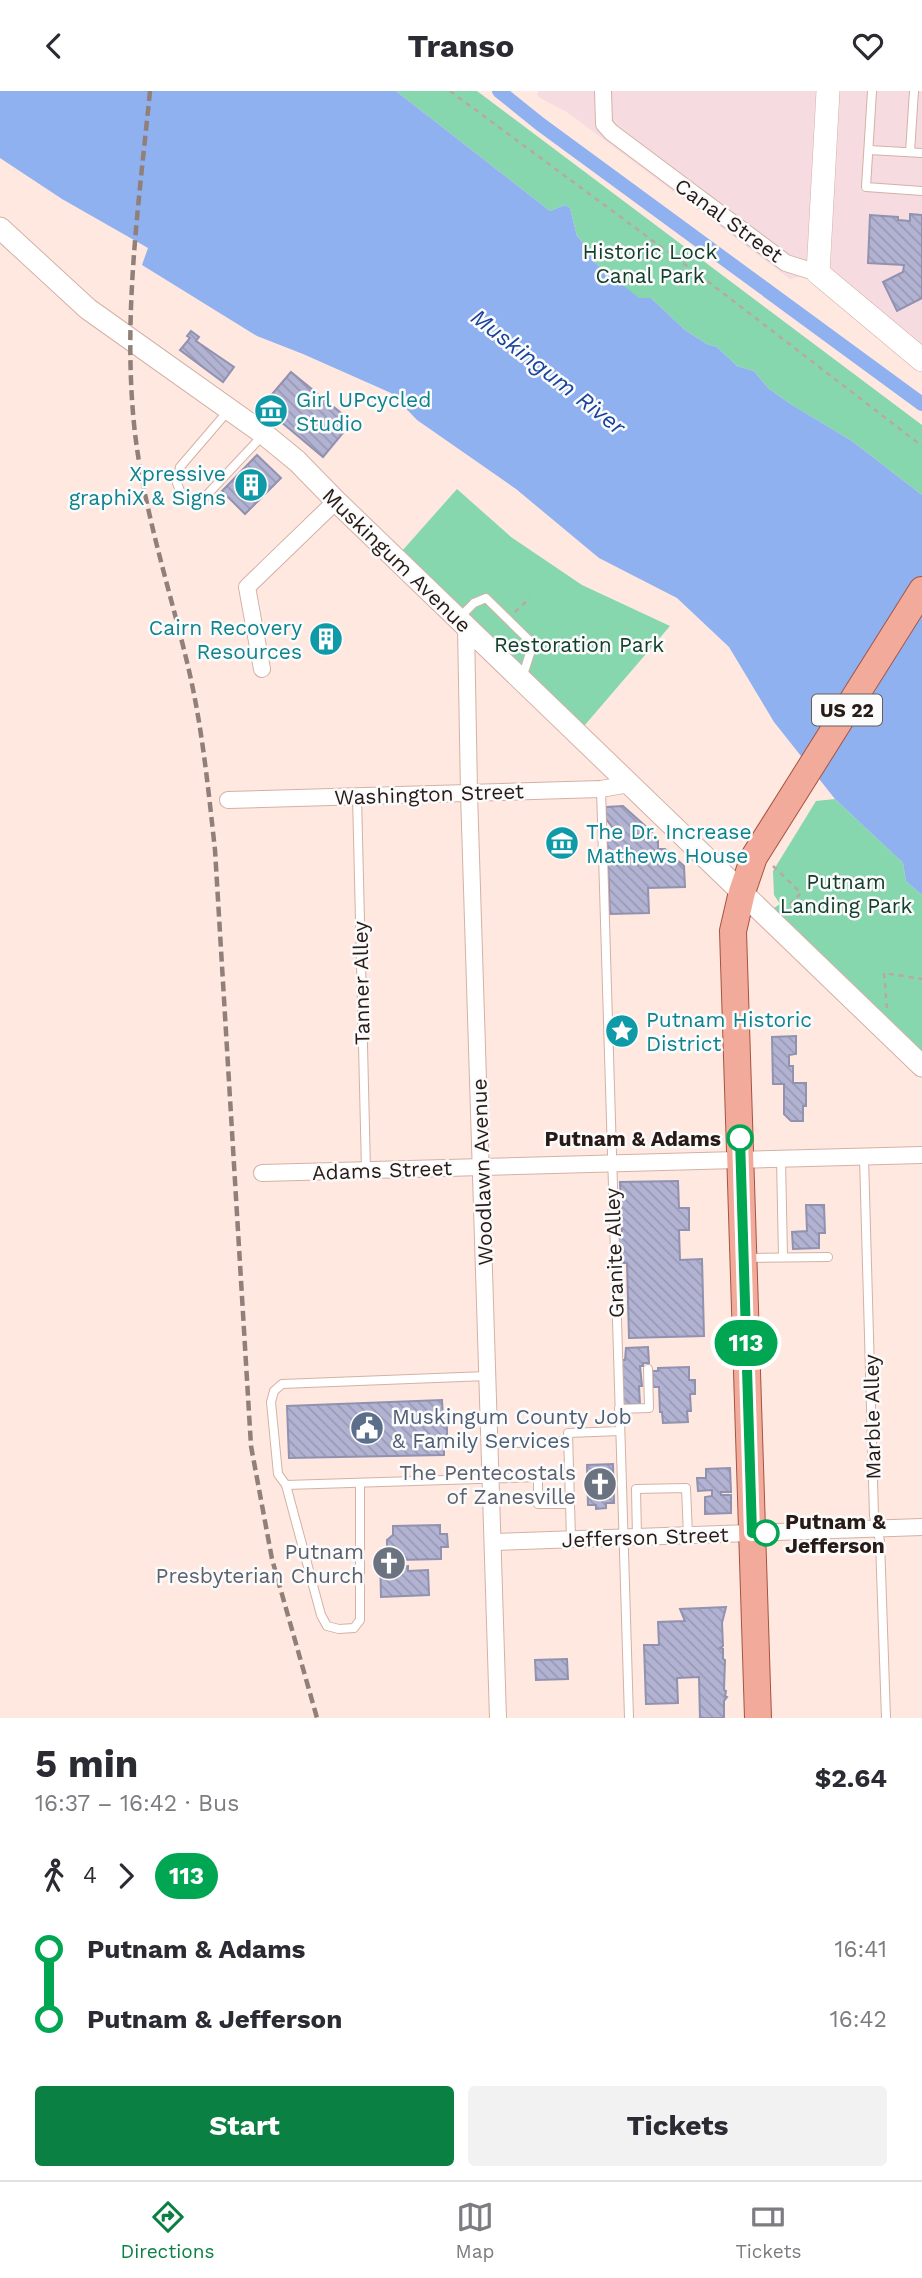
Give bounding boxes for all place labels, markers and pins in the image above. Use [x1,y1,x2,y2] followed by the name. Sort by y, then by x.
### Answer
[296,387,431,436] place label: Girl UPcycled Studio
[252,392,290,430] museum icon: Girl UPcycled Studio
[69,461,226,510] place label: Xpressive graphiX & Signs
[232,466,270,504] building icon: Xpressive graphiX & Signs
[149,615,302,664] place label: Cairn Recovery Resources
[307,620,345,658] building icon: Cairn Recovery Resources
[586,819,752,868] place label: The Dr. Increase Mathews House
[543,824,581,862] museum icon: The Dr. Increase Mathews House
[646,1007,812,1056] place label: Putnam Historic District
[603,1012,641,1050] place icon: Putnam Historic District
[727,1125,753,1151] marker: Putnam & Adams
[545,1126,721,1151] place label: Putnam & Adams
[392,1404,632,1453] place label: Muskingum County Job & Family Services
[348,1409,386,1447] public building icon: Muskingum County Job & Family Services
[399,1460,576,1509] place label: The Pentecostals of Zanesville
[581,1465,619,1503] church icon: The Pentecostals of Zanesville
[785,1509,886,1558] place label: Putnam & Jefferson
[753,1520,779,1546] marker: Putnam & Jefferson
[156,1539,364,1588] place label: Putnam Presbyterian Church
[370,1544,408,1582] church icon: Putnam Presbyterian Church

